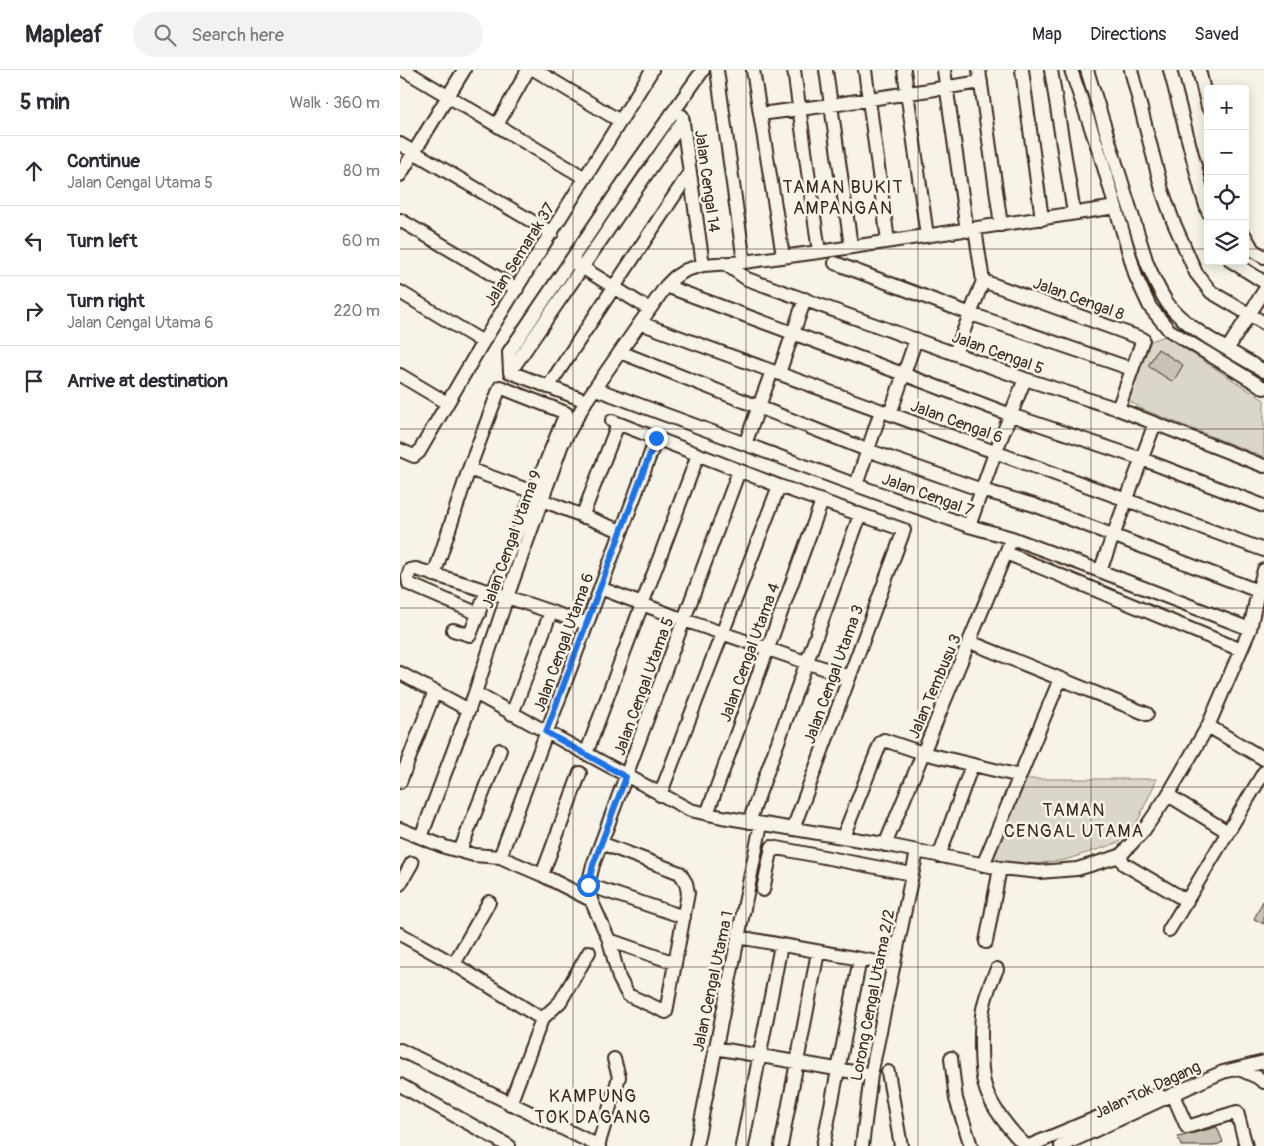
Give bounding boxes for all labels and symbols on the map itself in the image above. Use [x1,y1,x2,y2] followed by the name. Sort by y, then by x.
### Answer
[690,129,724,234] street label: Jalan Cengal 14
[783,176,903,220] district label: TAMAN BUKIT AMPANGAN
[480,199,560,310] street label: Jalan Semarak 37
[1030,273,1127,325] street label: Jalan Cengal 8
[949,327,1046,379] street label: Jalan Cengal 5
[908,396,1006,448] street label: Jalan Cengal 6
[645,427,668,450] route end
[478,468,546,611] street label: Jalan Cengal Utama 9
[879,469,977,521] street label: Jalan Cengal 7
[529,570,598,715] street label: Jalan Cengal Utama 6
[715,580,784,725] street label: Jalan Cengal Utama 4
[800,602,868,746] street label: Jalan Cengal Utama 3
[610,614,678,758] street label: Jalan Cengal Utama 5
[904,631,966,742] street label: Jalan Tembusu 3
[1004,799,1144,843] district label: TAMAN CENGAL UTAMA
[577,874,600,897] route start
[847,908,899,1083] street label: Lorong Cengal Utama 2/2
[688,909,738,1053] street label: Jalan Cengal Utama 1
[1091,1057,1204,1123] street label: Jalan Tok Dagang
[535,1085,651,1129] district label: KAMPUNG TOK DAGANG

